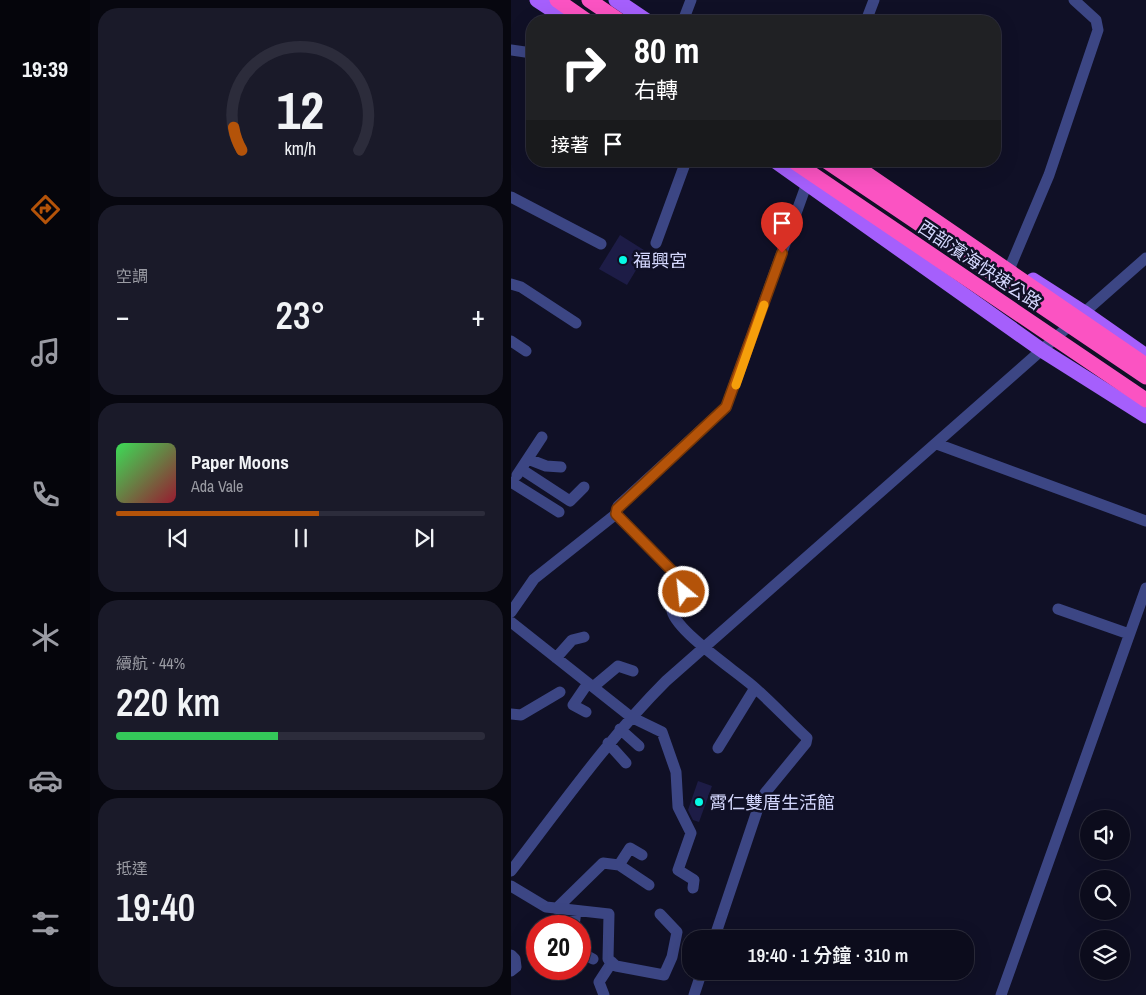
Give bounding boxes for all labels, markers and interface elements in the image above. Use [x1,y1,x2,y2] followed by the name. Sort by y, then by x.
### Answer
[634,27,699,74] text: 80 m
[551,35,616,100] icon: right
[22,54,68,84] text: 19:39
[277,75,324,145] text: 12
[634,75,678,105] text: 右轉
[599,130,627,158] icon: arrive
[551,132,589,158] text: 接著
[285,137,316,161] text: km/h
[28,192,63,227] icon: directions
[761,202,803,253] pin
[768,209,796,237] icon: arrive
[913,214,1047,316] street label: 西部濱海快速公路
[633,248,687,273] place label: 福興宮
[617,254,629,266] marker: 福興宮
[116,265,148,287] text: 空調
[276,290,325,341] text: 23°
[116,297,129,335] text: −
[472,297,485,335] text: +
[28,335,63,370] icon: music
[191,449,289,475] text: Paper Moons
[191,475,243,497] text: Ada Vale
[28,477,63,512] icon: phone
[164,524,192,552] icon: previous
[287,524,315,552] icon: pause
[410,524,438,552] icon: next
[657,565,709,617] position arrow
[28,620,63,655] icon: climate
[116,652,185,674] text: 續航 · 44%
[116,677,220,728] text: 220 km
[28,763,63,798] icon: car
[709,790,835,815] place label: 霄仁雙厝生活館
[693,796,705,808] marker: 霄仁雙厝生活館
[1080,810,1130,980] map controls
[1080,810,1130,860] button: sound
[116,857,148,879] text: 抵達
[1080,870,1130,920] button: search
[116,882,195,933] text: 19:40
[28,906,63,941] icon: filters
[526,915,591,980] speed limit sign: 20
[1080,930,1130,980] button: layers
[748,942,908,968] text: 19:40 · 1 分鐘 · 310 m

